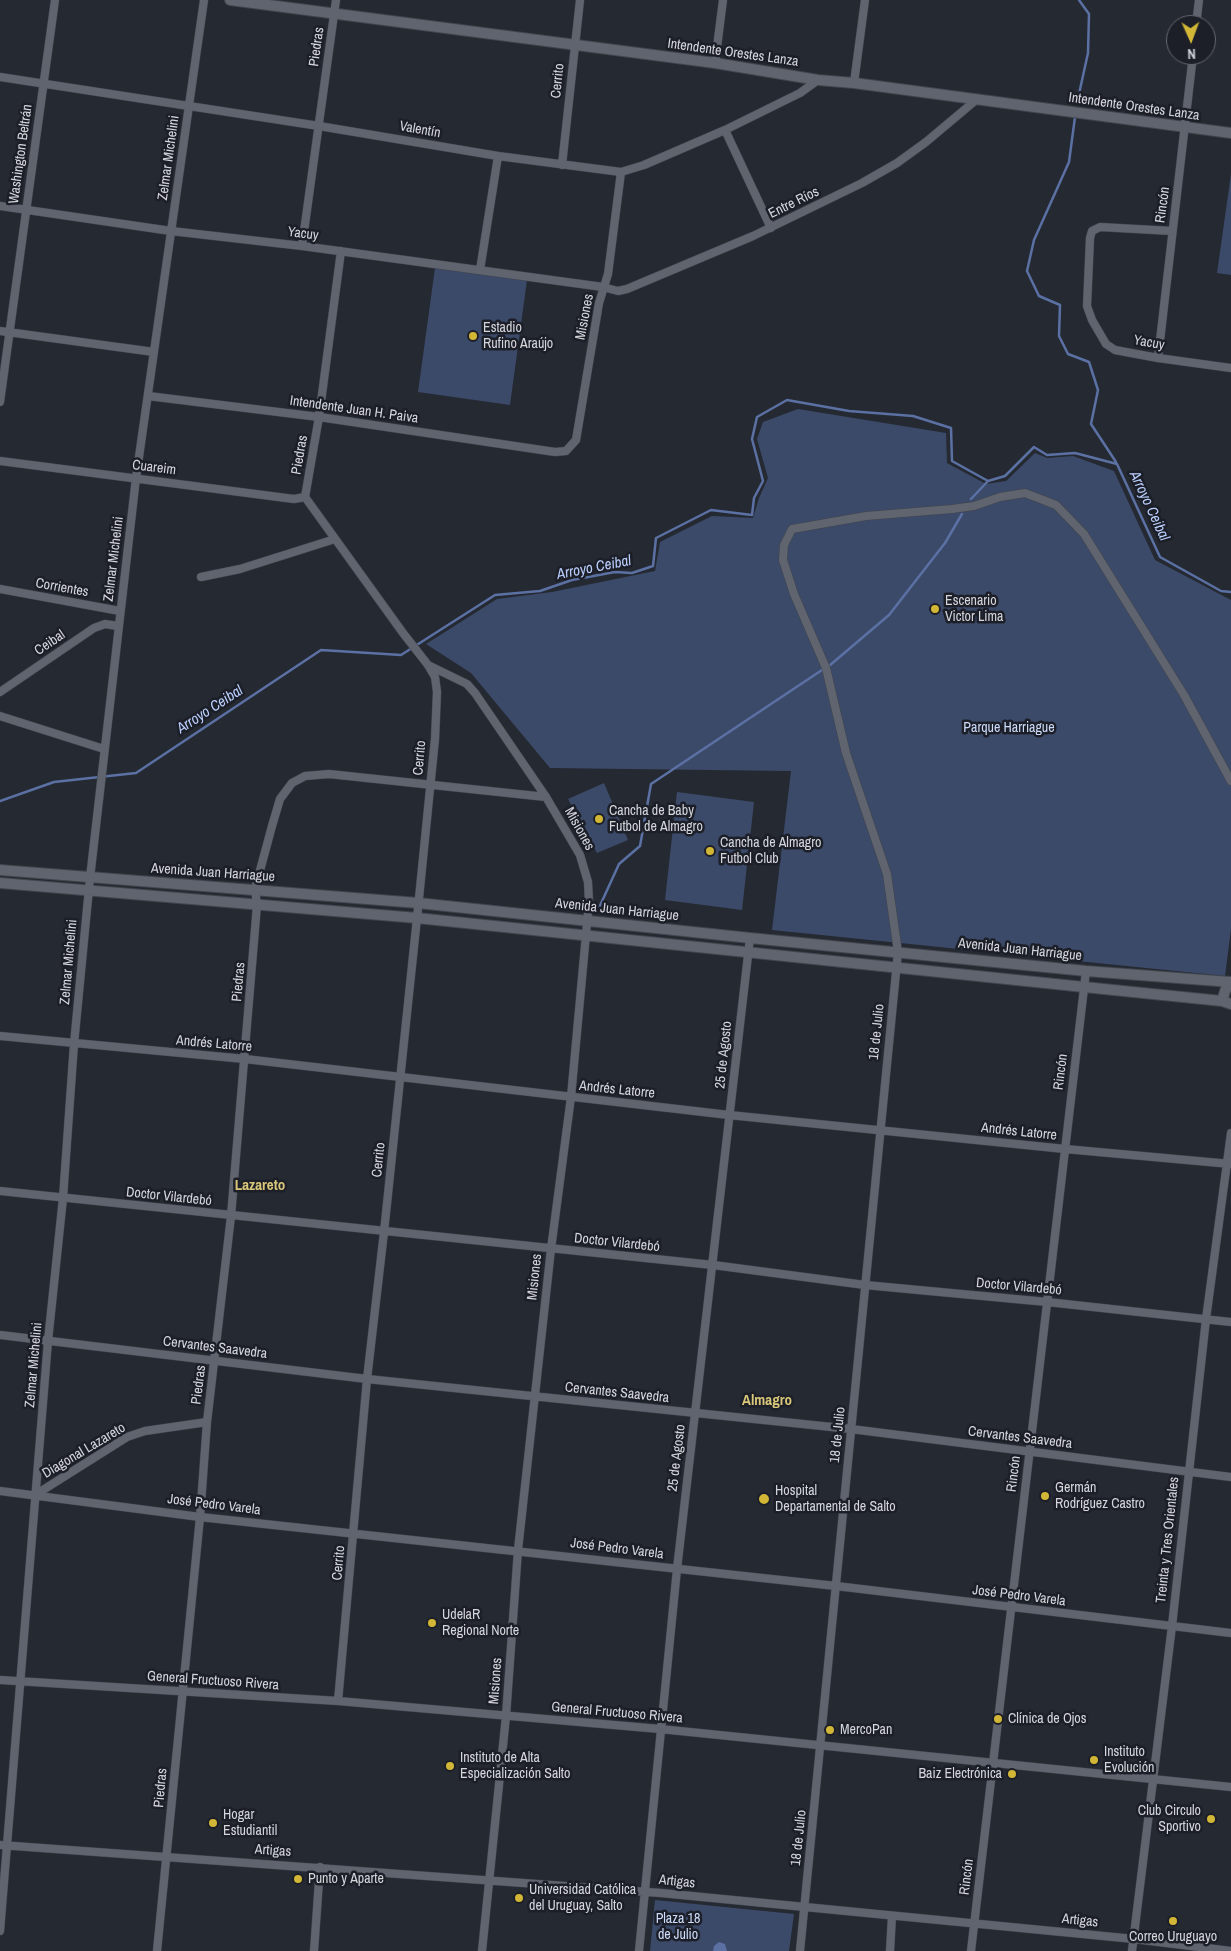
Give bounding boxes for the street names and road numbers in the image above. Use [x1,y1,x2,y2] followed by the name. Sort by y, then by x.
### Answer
[306,26,328,68] street label: Piedras
[666,35,800,71] street label: Intendente Orestes Lanza
[548,63,568,99] street label: Cerrito
[1067,89,1201,125] street label: Intendente Orestes Lanza
[6,103,36,205] street label: Washington Beltrán
[155,115,183,201] street label: Zelmar Michelini
[398,118,442,142] street label: Valentín
[766,184,822,222] street label: Entre Ríos
[1152,186,1174,224] street label: Rincón
[287,224,319,244] street label: Yacuy
[572,293,598,341] street label: Misiones
[1132,332,1166,354] street label: Yacuy
[289,393,419,427] street label: Intendente Juan H. Paiva
[288,434,312,476] street label: Piedras
[131,457,177,479] street label: Cuareim
[100,516,128,602] street label: Zelmar Michelini
[34,575,90,601] street label: Corrientes
[32,627,68,659] street label: Ceibal
[410,740,430,776] street label: Cerrito
[560,805,598,853] street label: Misiones
[150,860,276,886] street label: Avenida Juan Harriague
[554,895,680,925] street label: Avenida Juan Harriague
[57,919,81,1005] street label: Zelmar Michelini
[957,935,1083,965] street label: Avenida Juan Harriague
[229,962,249,1002] street label: Piedras
[866,1003,888,1061] street label: 18 de Julio
[712,1020,736,1090] street label: 25 de Agosto
[175,1032,253,1056] street label: Andrés Latorre
[1050,1053,1072,1091] street label: Rincón
[578,1078,656,1102] street label: Andrés Latorre
[980,1120,1058,1144] street label: Andrés Latorre
[369,1142,389,1178] street label: Cerrito
[125,1184,213,1210] street label: Doctor Vilardebó
[573,1230,661,1256] street label: Doctor Vilardebó
[524,1253,546,1301] street label: Misiones
[975,1275,1063,1299] street label: Doctor Vilardebó
[22,1322,46,1408] street label: Zelmar Michelini
[162,1333,268,1363] street label: Cervantes Saavedra
[188,1364,210,1406] street label: Piedras
[564,1379,670,1407] street label: Cervantes Saavedra
[827,1406,849,1464] street label: 18 de Julio
[39,1420,129,1482] street label: Diagonal Lazareto
[665,1423,689,1493] street label: 25 de Agosto
[967,1423,1073,1453] street label: Cervantes Saavedra
[1003,1455,1025,1493] street label: Rincón
[1153,1476,1183,1604] street label: Treinta y Tres Orientales
[167,1491,261,1519] street label: José Pedro Varela
[570,1535,664,1563] street label: José Pedro Varela
[329,1545,349,1581] street label: Cerrito
[972,1582,1066,1610] street label: José Pedro Varela
[486,1657,506,1705] street label: Misiones
[147,1668,279,1694] street label: General Fructuoso Rivera
[550,1699,684,1727] street label: General Fructuoso Rivera
[151,1768,171,1808] street label: Piedras
[788,1809,810,1867] street label: 18 de Julio
[254,1841,292,1861] street label: Artigas
[956,1858,978,1896] street label: Rincón
[658,1872,696,1892] street label: Artigas
[1061,1911,1099,1931] street label: Artigas

